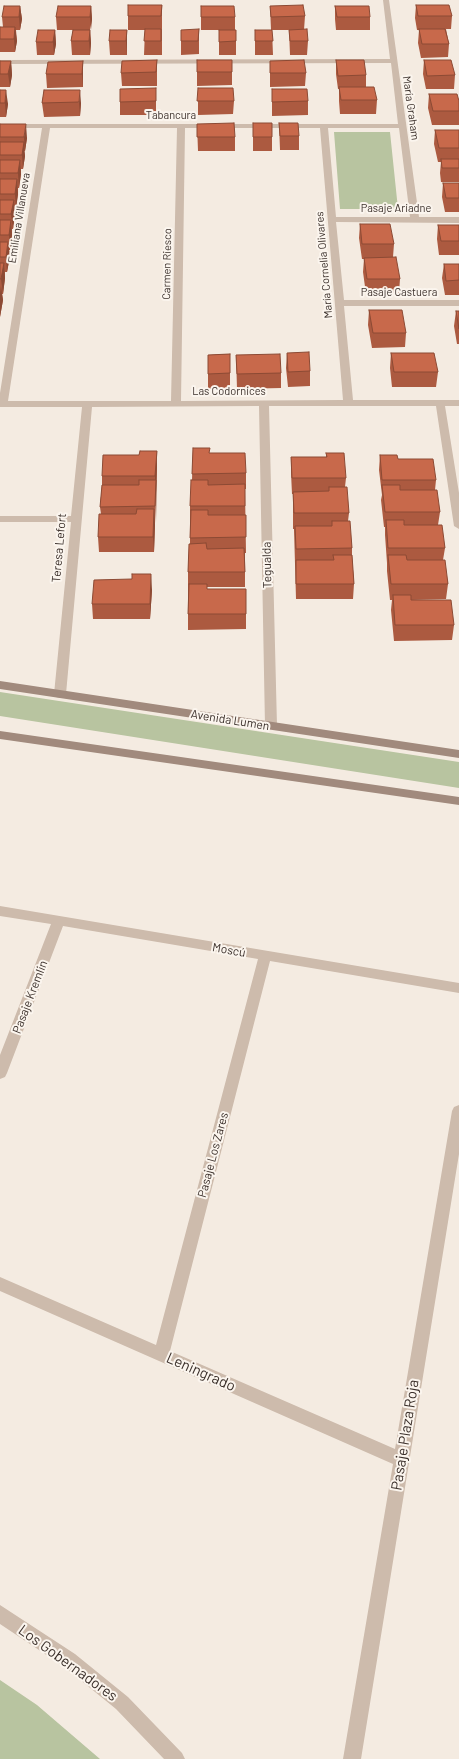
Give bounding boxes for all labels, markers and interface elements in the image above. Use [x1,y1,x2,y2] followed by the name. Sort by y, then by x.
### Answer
[400,75,422,141] street label: María Graham
[146,108,196,122] street label: Tabancura
[5,172,33,264] street label: Emiliana Villanueva
[361,201,431,215] street label: Pasaje Ariadne
[313,211,335,319] street label: María Cornelia Olivares
[160,228,174,300] street label: Carmen Riesco
[361,285,437,299] street label: Pasaje Castuera
[192,384,266,398] street label: Las Codornices
[49,513,69,583] street label: Teresa Lefort
[259,541,275,589] street label: Tegualda
[190,707,270,733] street label: Avenida Lumen
[211,940,247,960] street label: Moscú
[9,958,51,1036] street label: Pasaje Kremlin
[195,1111,231,1199] street label: Pasaje Los Zares
[164,1349,238,1395] street label: Leningrado
[387,1378,423,1492] street label: Pasaje Plaza Roja
[15,1621,121,1705] street label: Los Gobernadores

